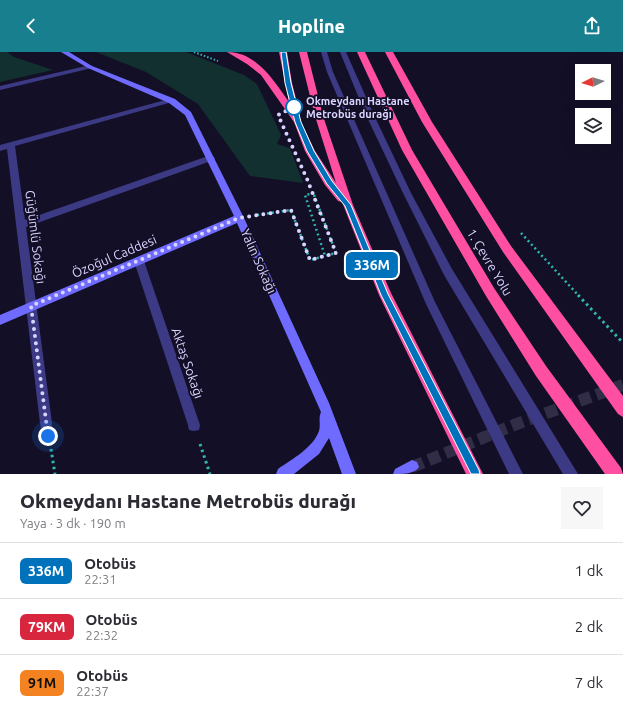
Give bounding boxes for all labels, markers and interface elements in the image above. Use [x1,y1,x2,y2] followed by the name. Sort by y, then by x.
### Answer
[20,15,42,37] icon: back
[581,15,603,37] icon: share
[278,16,345,36] text: Hopline
[575,64,611,100] north arrow
[575,64,611,144] map controls
[306,95,409,120] place label: Okmeydanı Hastane Metrobüs durağı
[285,98,303,116] marker: Okmeydanı Hastane Metrobüs durağı
[575,108,611,144] button: layers
[23,189,49,285] street label: Güğümlü Sokağı
[465,226,515,298] street label: 1. Çevre Yolu
[239,227,279,295] street label: Yalın Sokağı
[69,231,158,280] street label: Özoğul Caddesi
[344,252,400,278] line badge: 336M
[354,257,390,273] text: 336M
[169,326,207,400] street label: Aktaş Sokağı
[38,426,58,446] your location
[561,487,603,529] button: heart
[20,490,356,512] text: Okmeydanı Hastane Metrobüs durağı
[20,516,126,530] text: Yaya · 3 dk · 190 m
[84,555,136,572] text: Otobüs
[575,562,603,579] text: 1 dk
[28,563,64,579] text: 336M
[84,572,117,586] text: 22:31
[86,611,137,628] text: Otobüs
[575,618,603,635] text: 2 dk
[28,619,66,635] text: 79KM
[86,628,118,642] text: 22:32
[76,667,128,684] text: Otobüs
[575,674,603,691] text: 7 dk
[28,675,56,691] text: 91M
[76,684,109,698] text: 22:37

